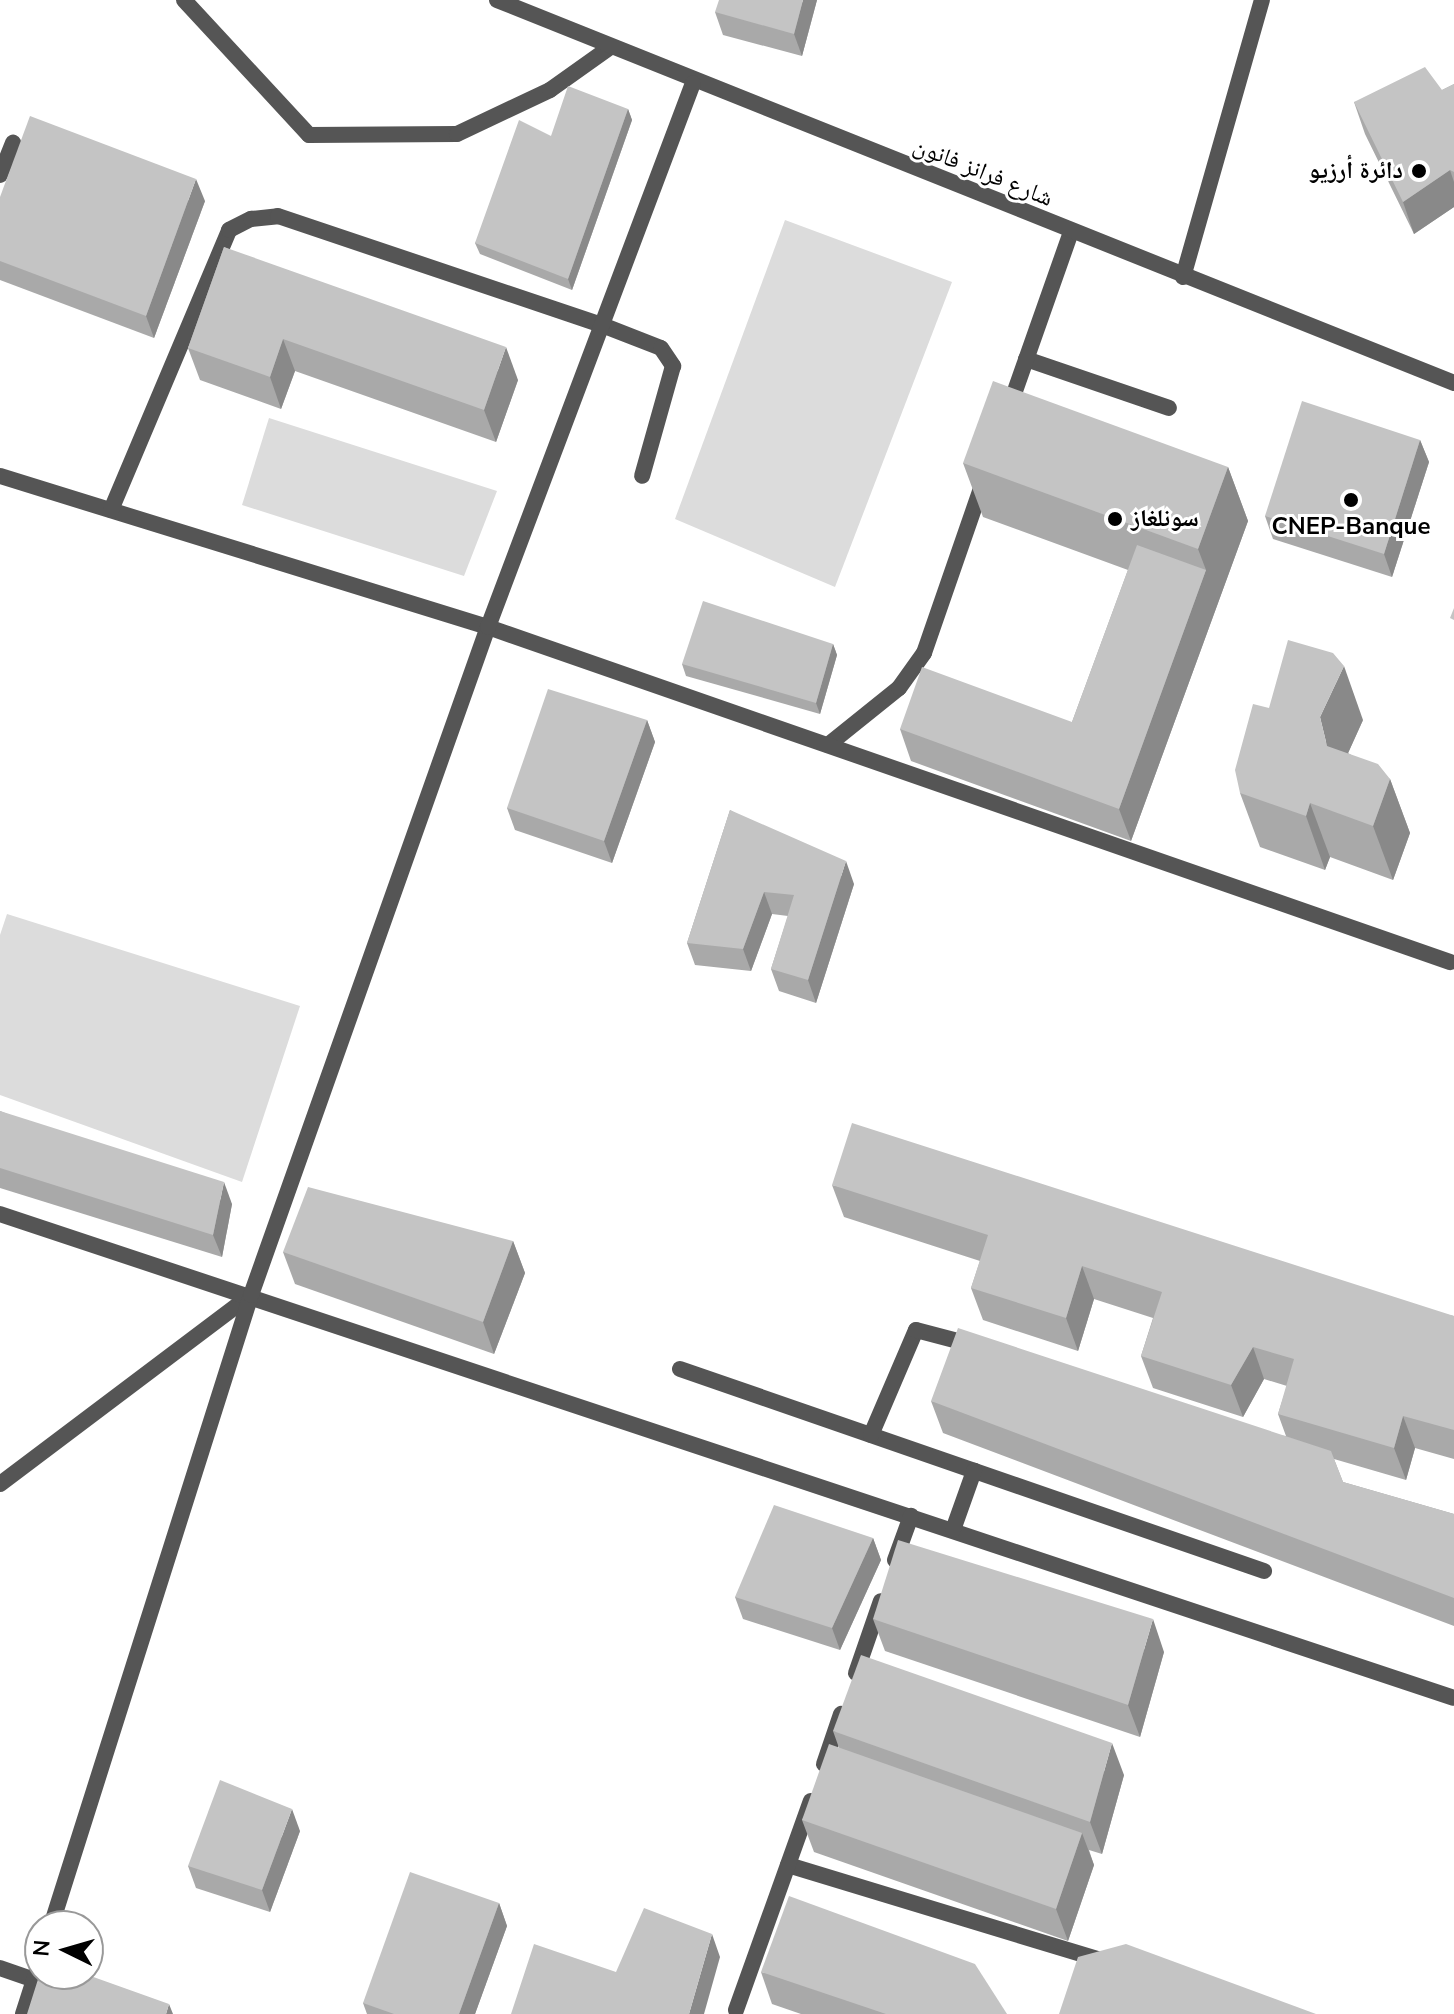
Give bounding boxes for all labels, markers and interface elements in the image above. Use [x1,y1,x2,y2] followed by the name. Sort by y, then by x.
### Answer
[909,131,1057,213] street label: شارع فرانز فانون
[1308,157,1403,185] place label: دائرة أرزيو
[1410,162,1428,180] marker: دائرة أرزيو
[1342,491,1360,509] marker: CNEP-Banque
[1131,505,1199,533] place label: سونلغاز
[1106,510,1124,528] marker: سونلغاز
[1272,513,1430,541] place label: CNEP-Banque
[24,1910,104,1990] north arrow
[26,1939,58,1958] text: N

